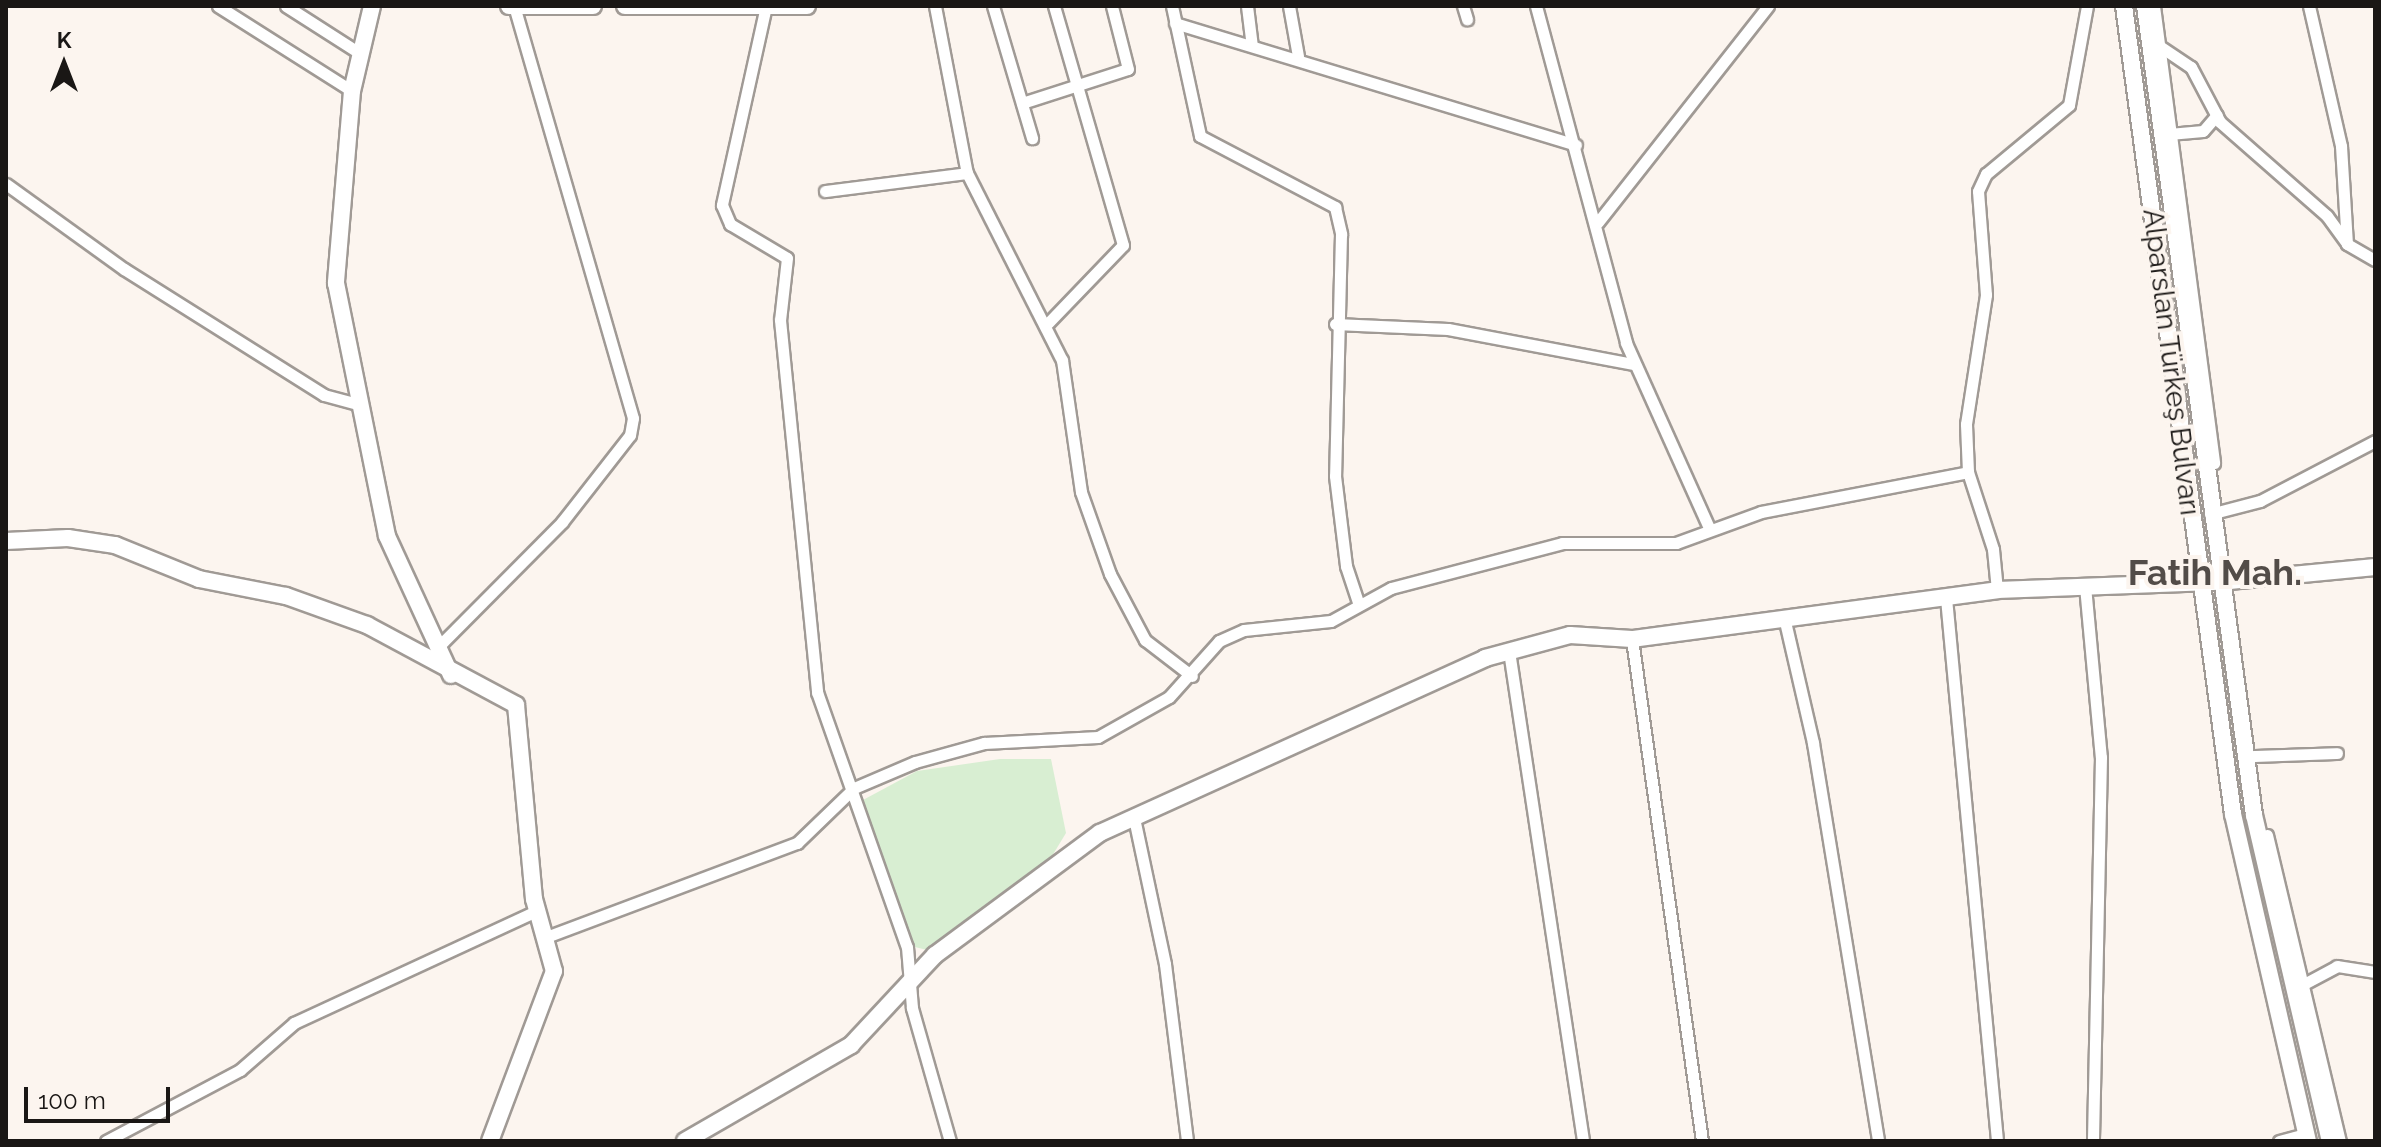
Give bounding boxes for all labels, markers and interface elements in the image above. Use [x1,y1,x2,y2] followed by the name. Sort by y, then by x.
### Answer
[24,24,104,104] north arrow
[57,27,71,53] text: K
[2135,206,2207,518] street label: Alparslan Türkeş Bulvarı
[2128,551,2302,595] district label: Fatih Mah.
[28,1071,174,1121] scale bar
[38,1086,106,1115] text: 100 m

